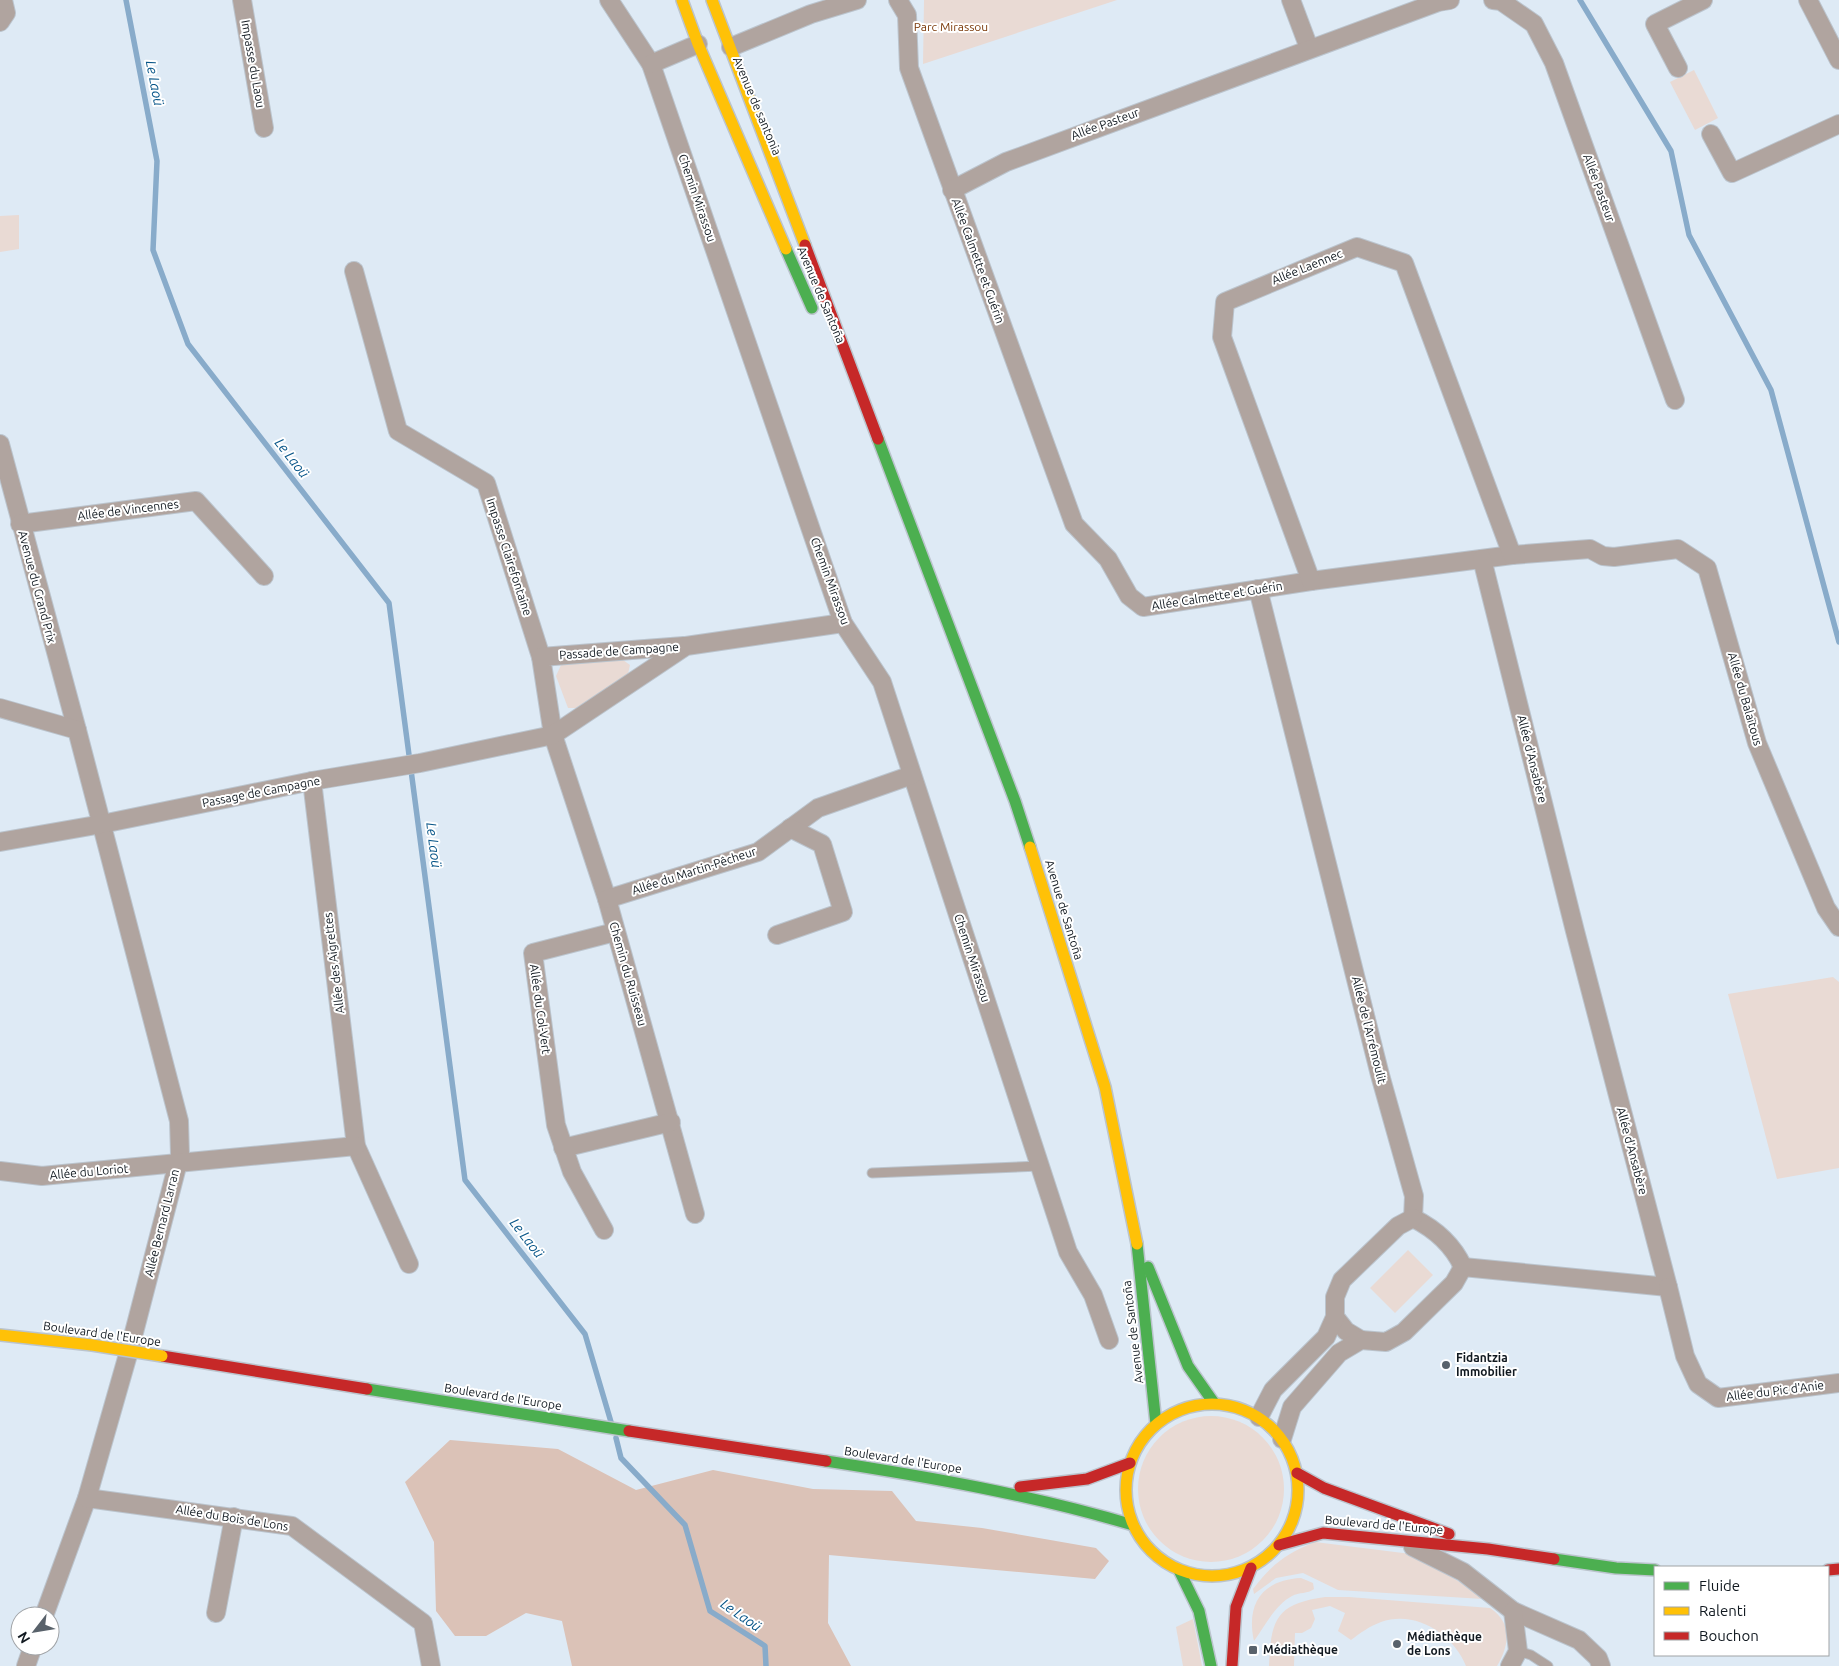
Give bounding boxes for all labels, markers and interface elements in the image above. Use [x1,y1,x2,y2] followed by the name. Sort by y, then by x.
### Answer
[239,19,268,109] street label: Impasse du Laou
[914,20,988,33] park label: Parc Mirassou
[731,55,784,157] street label: Avenue de santonia
[143,59,167,107] water label: Le Laoü
[1069,105,1141,142] street label: Allée Pasteur
[676,152,719,243] street label: Chemin Mirassou
[1581,152,1618,224] street label: Allée Pasteur
[950,196,1007,325] street label: Allée Calmette et Guérin
[795,245,848,345] street label: Avenue de Santoña
[1270,246,1344,287] street label: Allée Laennec
[272,435,313,481] water label: Le Laoü
[484,496,535,617] street label: Impasse Clairefontaine
[77,497,179,522] street label: Allée de Vincennes
[16,529,59,644] street label: Avenue du Grand Prix
[809,535,852,626] street label: Chemin Mirassou
[1151,579,1283,612] street label: Allée Calmette et Guérin
[559,640,679,661] street label: Passade de Campagne
[1726,651,1765,747] street label: Allée du Balaïtous
[1515,714,1550,804] street label: Allée d'Ansabère
[201,774,321,809] street label: Passage de Campagne
[423,821,445,869] water label: Le Laoü
[630,844,758,897] street label: Allée du Martin-Pêcheur
[1043,858,1086,961] street label: Avenue de Santoña
[321,912,346,1014] street label: Allée des Aigrettes
[952,912,993,1004] street label: Chemin Mirassou
[607,920,650,1027] street label: Chemin du Ruisseau
[528,963,553,1055] street label: Allée du Col-Vert
[1350,975,1389,1085] street label: Allée de l'Arrémoulit
[1615,1106,1650,1196] street label: Allée d'Ansabère
[49,1162,129,1181] street label: Allée du Loriot
[142,1168,181,1278] street label: Allée Bernard Larran
[507,1215,548,1261] water label: Le Laoü
[1120,1280,1145,1384] street label: Avenue de Santoña
[42,1319,162,1348] street label: Boulevard de l'Europe
[1456,1351,1517,1378] place label: Fidantzia Immobilier
[1440,1359,1452,1371] marker: Fidantzia Immobilier
[1725,1378,1825,1403] street label: Allée du Pic d'Anie
[443,1381,563,1412] street label: Boulevard de l'Europe
[843,1444,963,1475] street label: Boulevard de l'Europe
[175,1502,289,1533] street label: Allée du Bois de Lons
[1324,1513,1444,1536] street label: Boulevard de l'Europe
[1654,1566,1829,1656] legend
[1699,1577,1740,1594] text: Fluide
[718,1595,765,1635] water label: Le Laoü
[1699,1602,1746,1619] text: Ralenti
[10,1606,60,1656] north arrow
[1699,1627,1759,1644] text: Bouchon
[14,1629,33,1646] text: N
[1407,1630,1482,1657] place label: Médiathèque de Lons
[1391,1638,1403,1650] marker: Médiathèque de Lons
[1263,1643,1338,1656] place label: Médiathèque
[1247,1644,1259,1656] marker: Médiathèque

